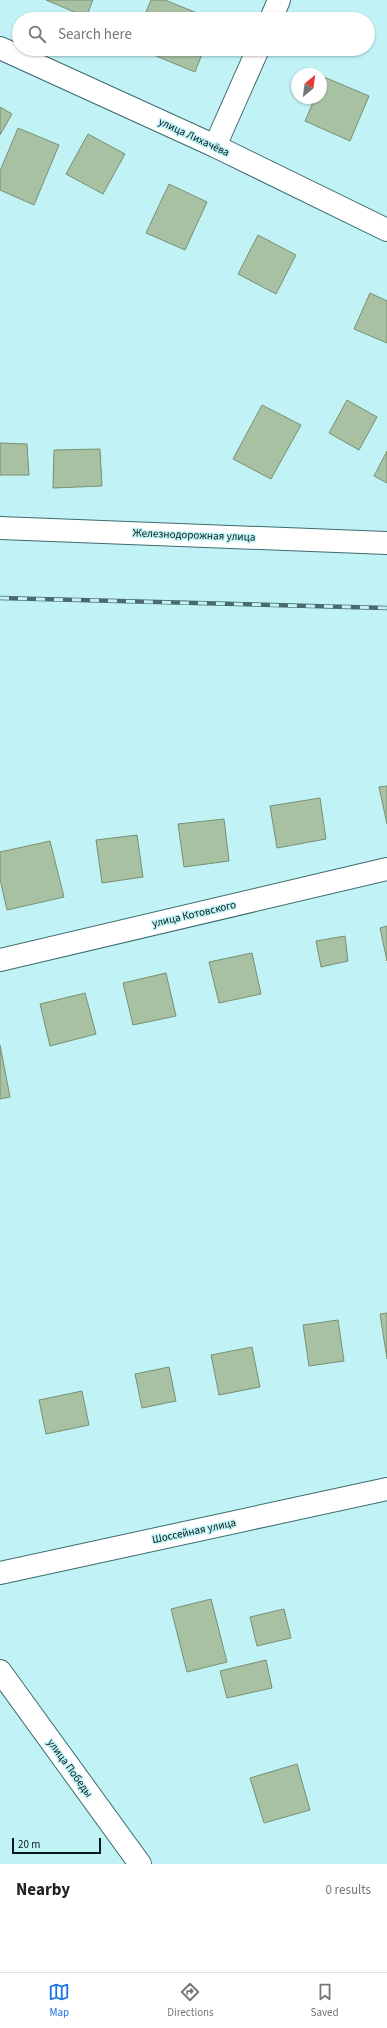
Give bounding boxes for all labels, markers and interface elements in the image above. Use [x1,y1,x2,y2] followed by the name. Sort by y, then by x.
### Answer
[12,12,375,56] search box
[26,23,48,45] icon: search
[58,24,132,45] text: Search here
[291,68,327,104] north arrow
[156,114,232,160] street label: улица Лихачёва
[132,525,256,545] street label: Железнодорожная улица
[151,897,238,931] street label: улица Котовского
[151,1515,237,1547] street label: Шоссейная улица
[44,1736,96,1800] street label: улица Победы
[12,1836,101,1855] scale bar
[18,1837,40,1852] text: 20 m
[16,1878,70,1902] text: Nearby
[326,1881,371,1899] text: 0 results
[48,1981,70,2020] tab: Map
[167,1981,214,2020] tab: Directions
[311,1981,339,2020] tab: Saved

